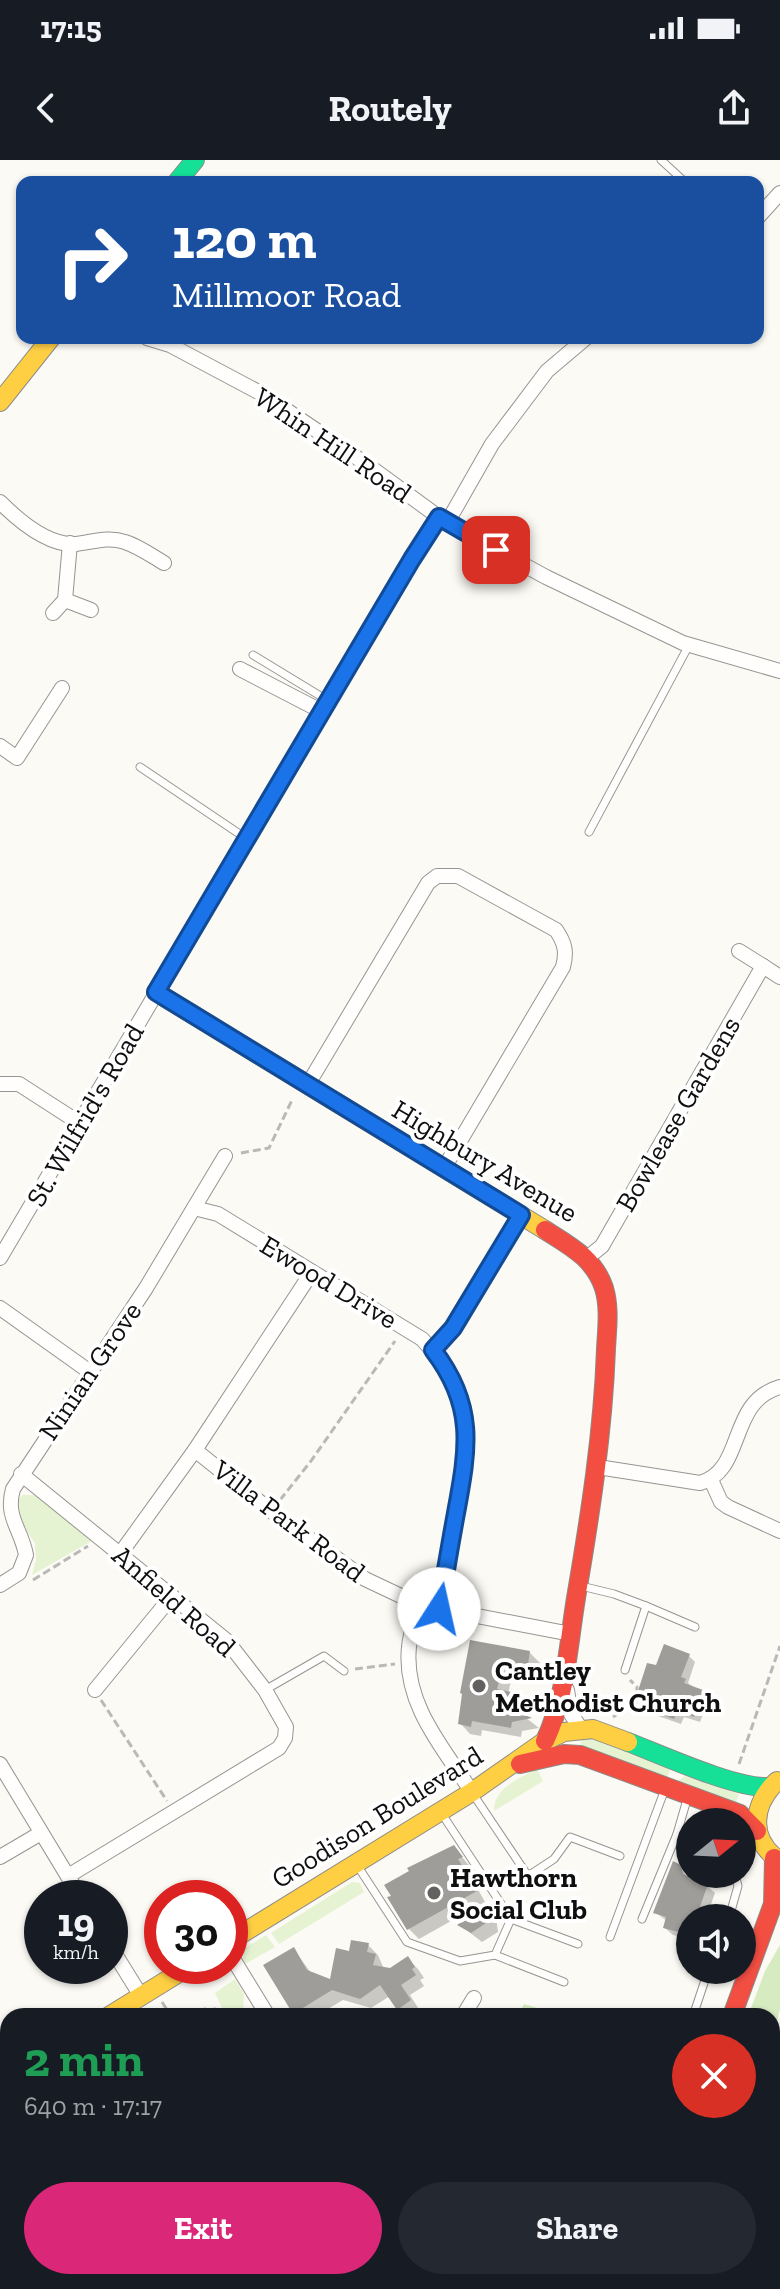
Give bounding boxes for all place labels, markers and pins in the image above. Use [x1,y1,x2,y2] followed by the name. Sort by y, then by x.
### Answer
[462,516,530,584] pin
[495,1654,721,1719] place label: Cantley Methodist Church
[470,1677,488,1695] marker: Cantley Methodist Church
[450,1861,587,1926] place label: Hawthorn Social Club
[425,1884,443,1902] marker: Hawthorn Social Club

